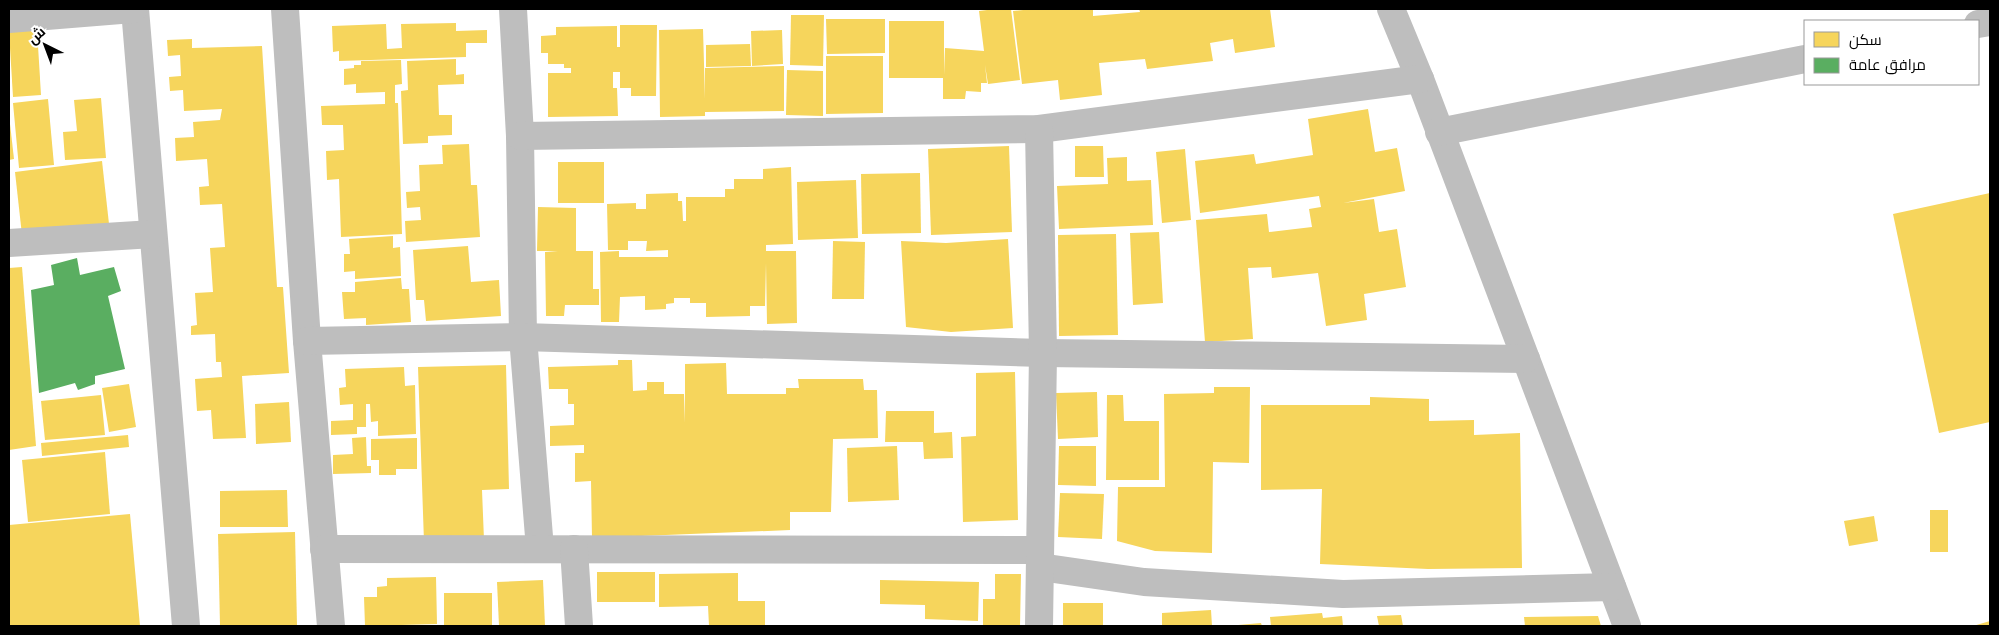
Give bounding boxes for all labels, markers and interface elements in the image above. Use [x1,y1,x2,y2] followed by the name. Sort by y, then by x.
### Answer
[20,20,70,70] north arrow
[1804,20,1979,85] legend
[23,22,50,49] text: ش
[1849,29,1882,51] text: سكن
[1849,54,1926,76] text: مرافق عامة

